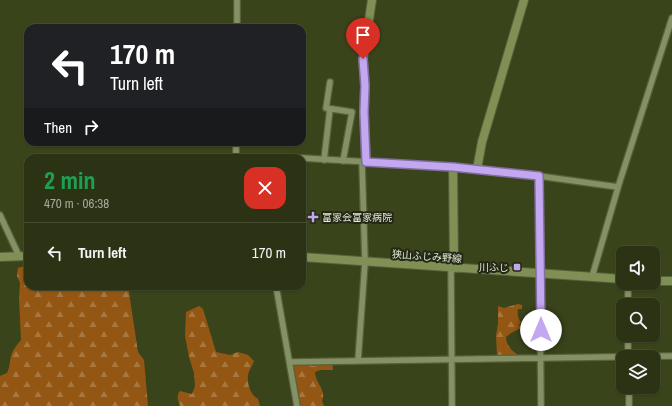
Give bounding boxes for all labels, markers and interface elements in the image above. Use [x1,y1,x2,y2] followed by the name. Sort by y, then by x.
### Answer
[346,18,380,59] pin
[352,24,374,46] icon: arrive
[110,35,175,73] text: 170 m
[44,40,96,92] icon: left
[110,71,163,96] text: Turn left
[80,116,102,138] icon: right
[44,117,72,138] text: Then
[44,164,95,196] text: 2 min
[244,167,286,209] button: close
[44,195,109,212] text: 470 m · 06:38
[307,211,319,223] marker: 富家会富家病院
[322,211,392,224] place label: 富家会富家病院
[44,242,66,264] icon: left
[78,242,126,263] text: Turn left
[252,242,286,263] text: 170 m
[616,246,660,394] map controls
[616,246,660,290] button: sound
[392,248,462,265] street label: 狭山ふじみ野線
[479,261,509,274] place label: 川ふじ
[512,262,522,272] marker: 川ふじ
[616,298,660,342] button: search
[520,309,562,351] position arrow
[616,350,660,394] button: layers

